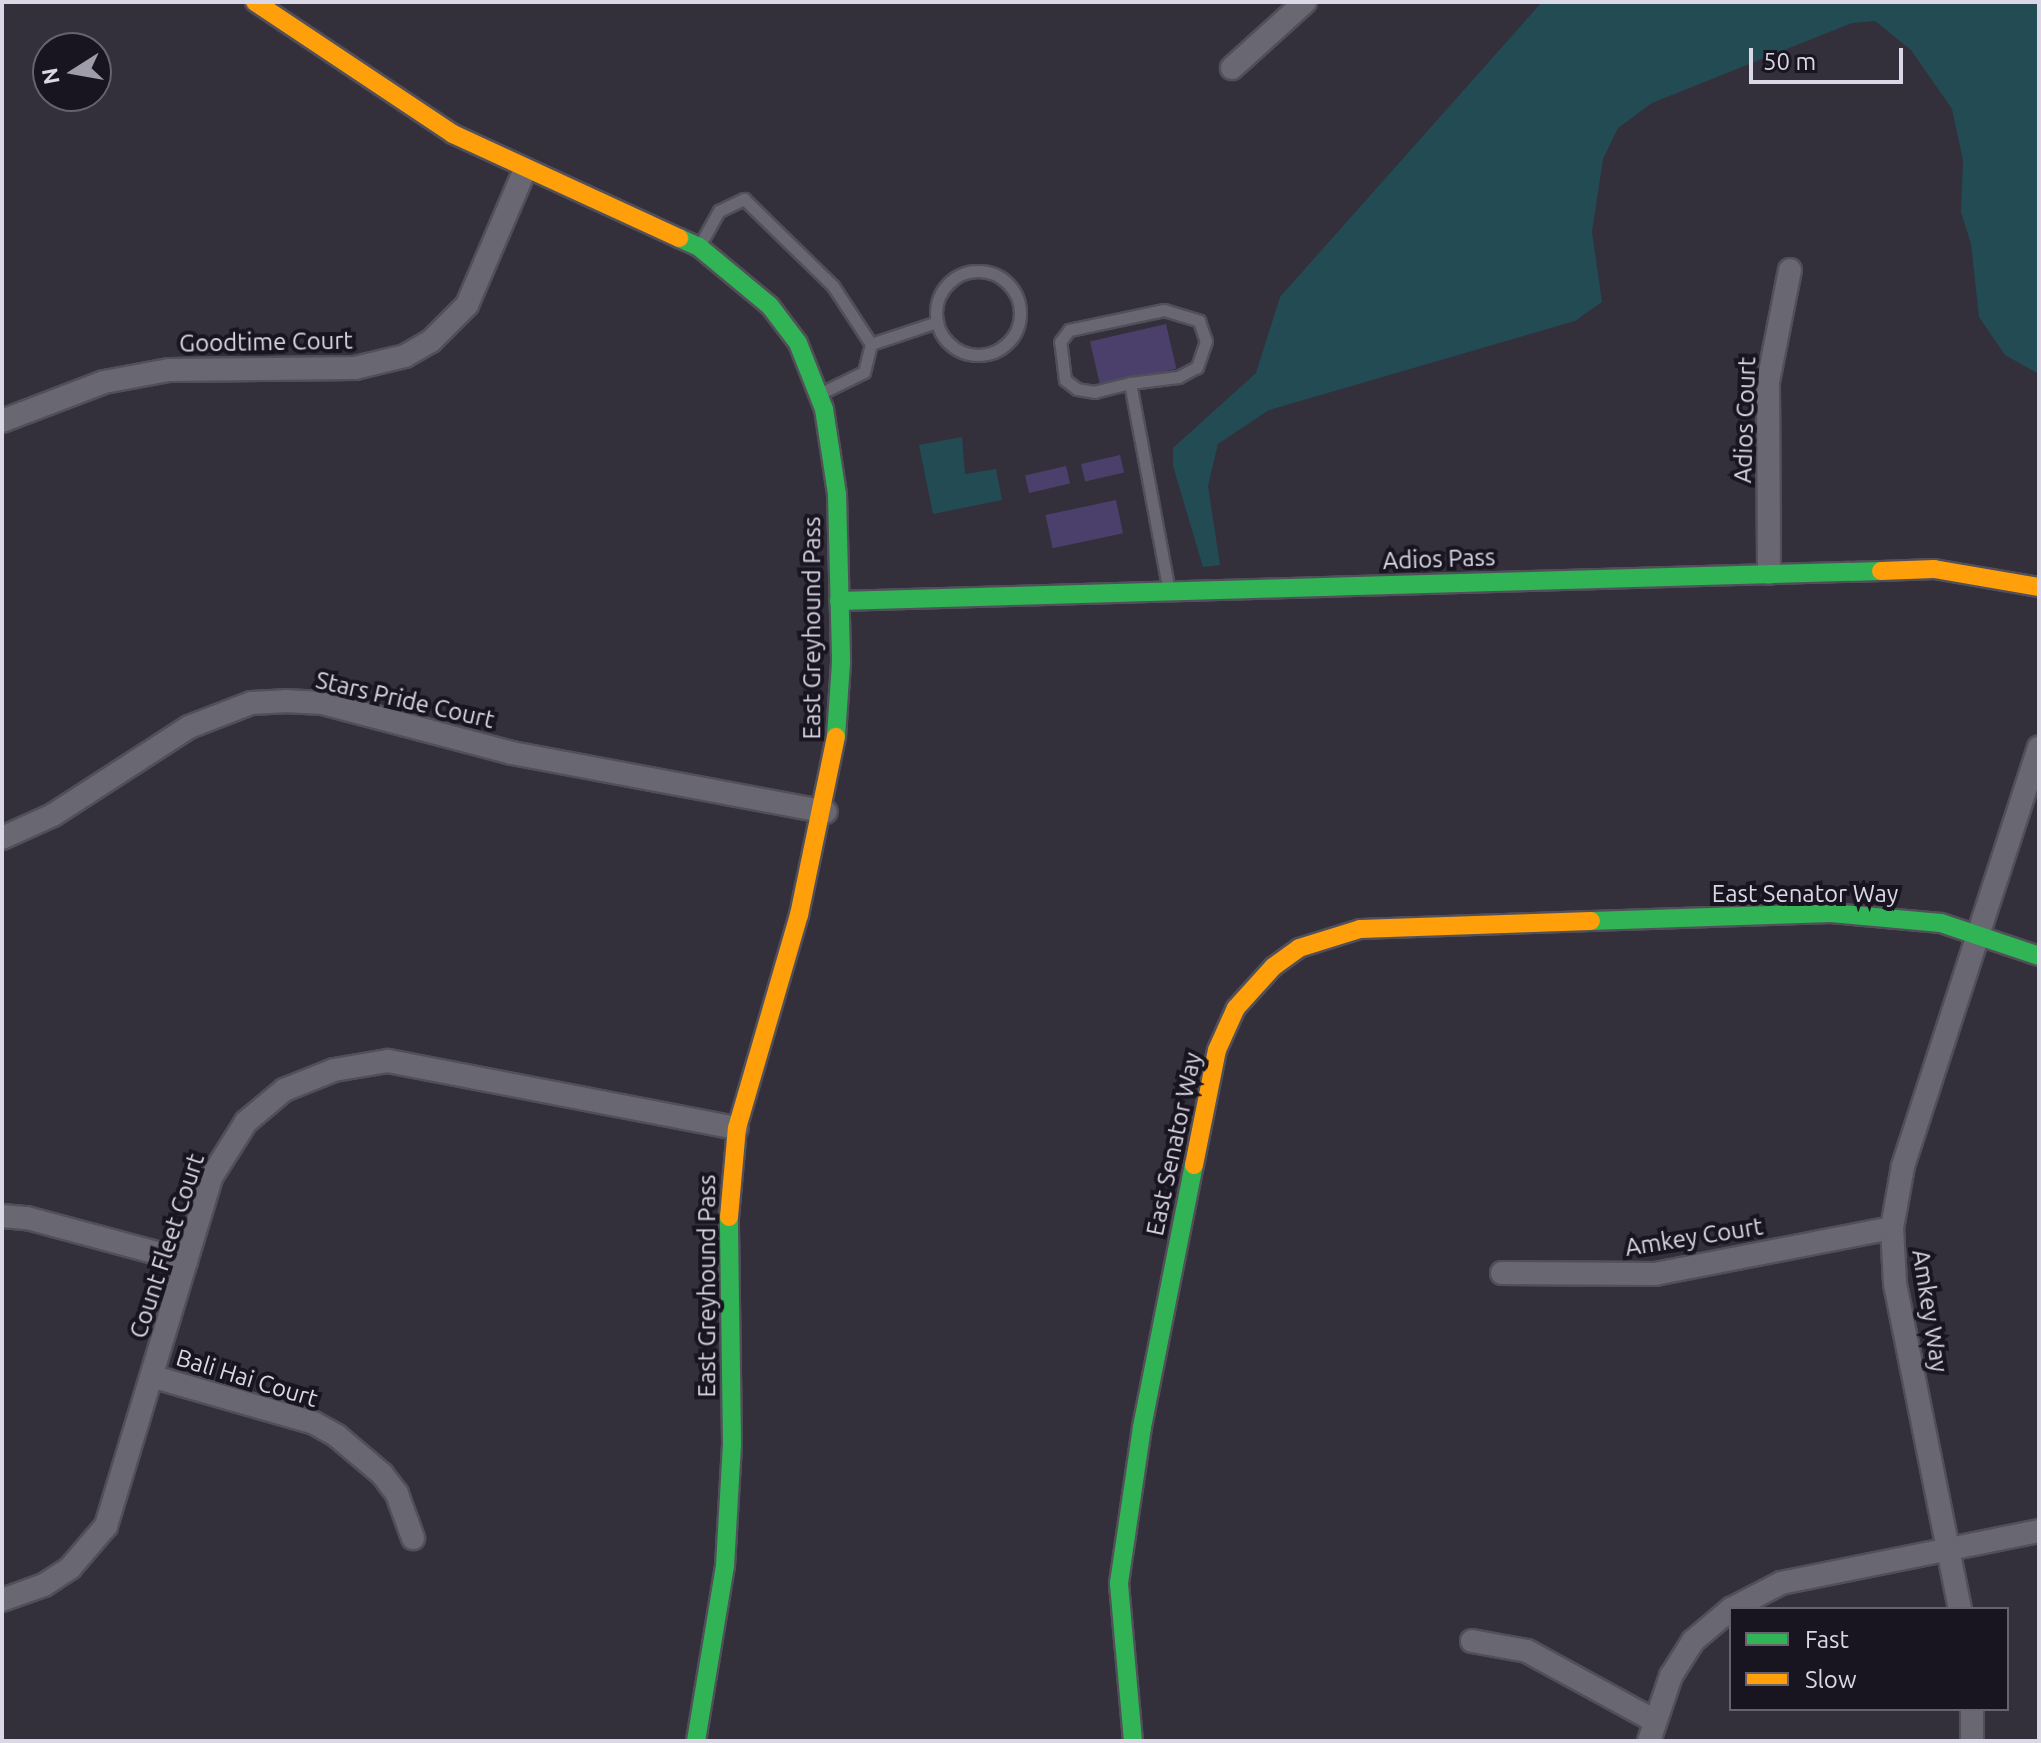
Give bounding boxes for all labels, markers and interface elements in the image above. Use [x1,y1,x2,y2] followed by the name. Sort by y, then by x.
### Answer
[32,32,112,112] north arrow
[1753,32,1907,82] scale bar
[1763,48,1816,75] text: 50 m
[36,66,64,87] text: N
[179,326,353,358] street label: Goodtime Court
[1728,356,1762,484] street label: Adios Court
[798,517,826,739] street label: East Greyhound Pass
[1382,543,1496,575] street label: Adios Pass
[313,665,497,735] street label: Stars Pride Court
[1712,880,1898,908] street label: East Senator Way
[1141,1050,1207,1238] street label: East Senator Way
[124,1150,210,1342] street label: Count Fleet Court
[693,1175,721,1397] street label: East Greyhound Pass
[1623,1212,1765,1262] street label: Amkey Court
[1906,1248,1954,1374] street label: Amkey Way
[173,1343,321,1413] street label: Bali Hai Court
[1729,1607,2009,1711] legend
[1805,1626,1849,1653] text: Fast
[1805,1666,1857,1693] text: Slow

